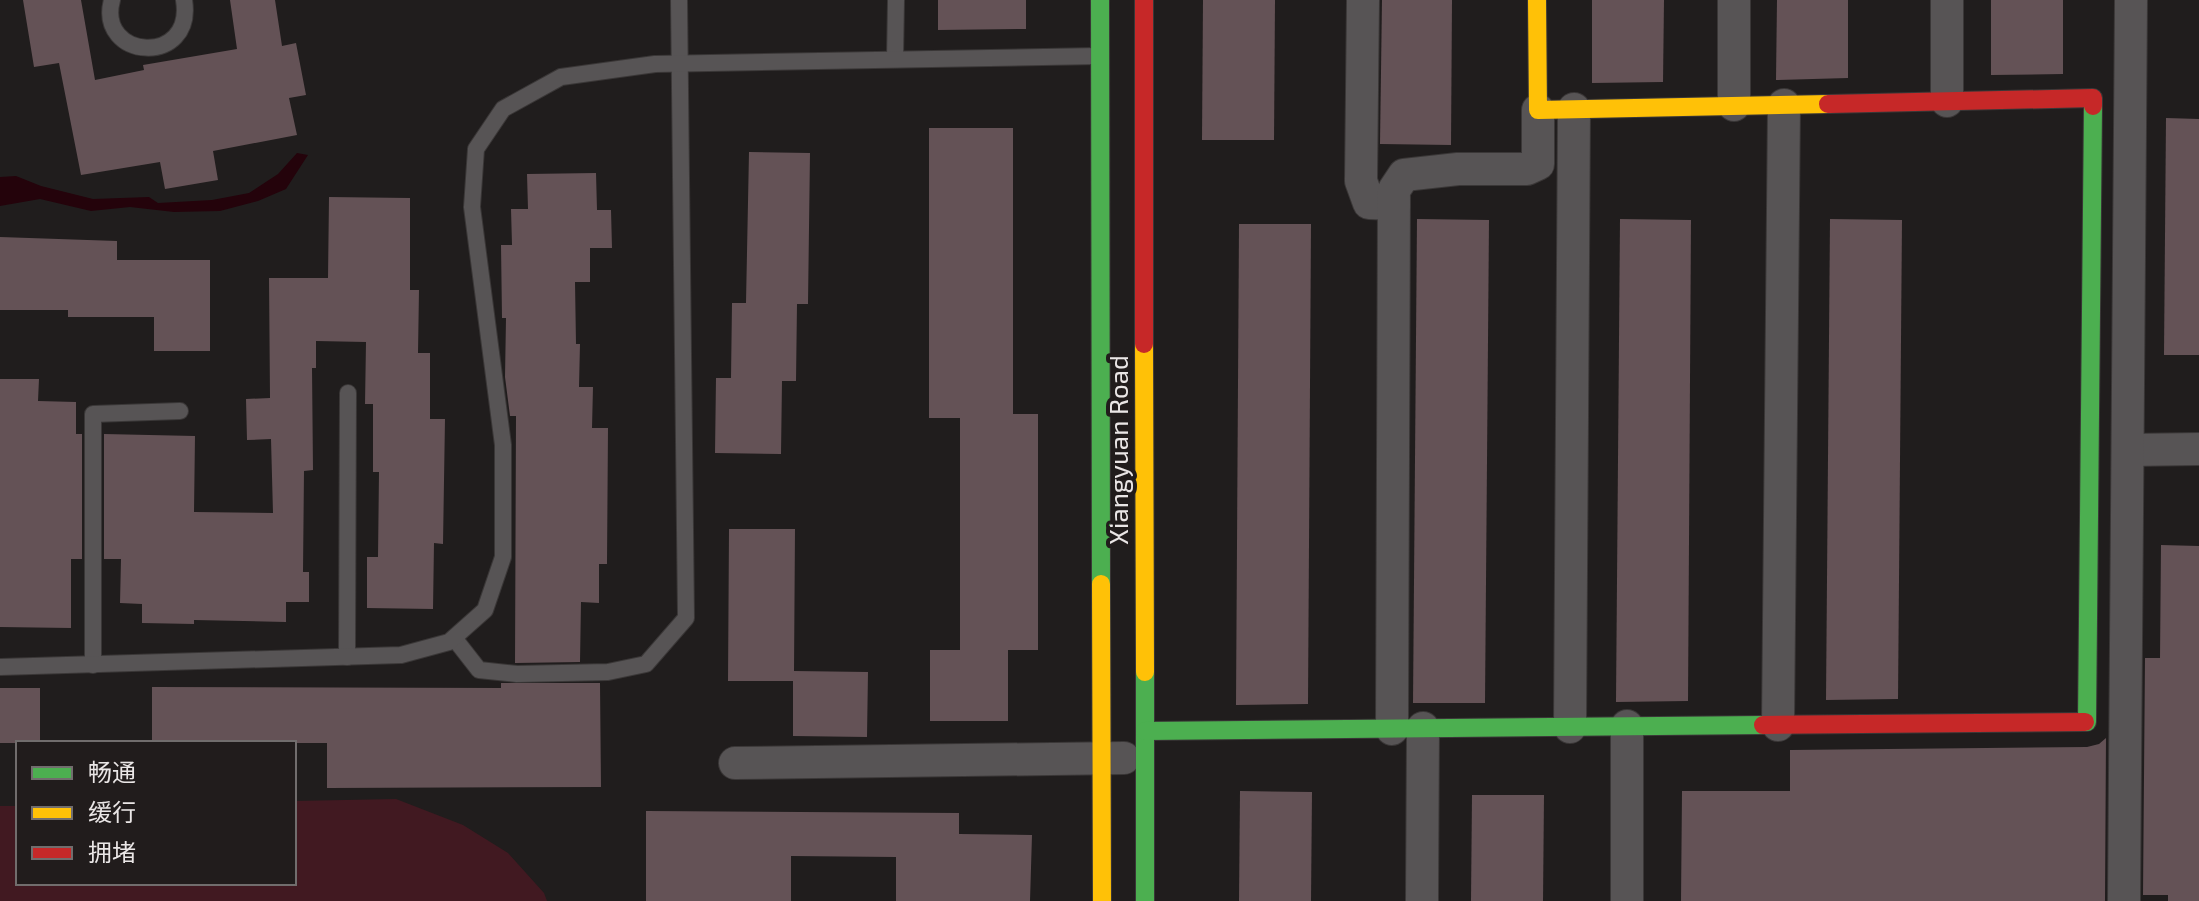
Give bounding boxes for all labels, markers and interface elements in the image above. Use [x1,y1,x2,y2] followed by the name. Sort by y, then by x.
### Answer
[1102,355,1133,545] street label: Xiangyuan Road
[16,741,296,885] legend
[88,757,136,786] text: 畅通
[88,797,136,826] text: 缓行
[88,837,136,866] text: 拥堵

